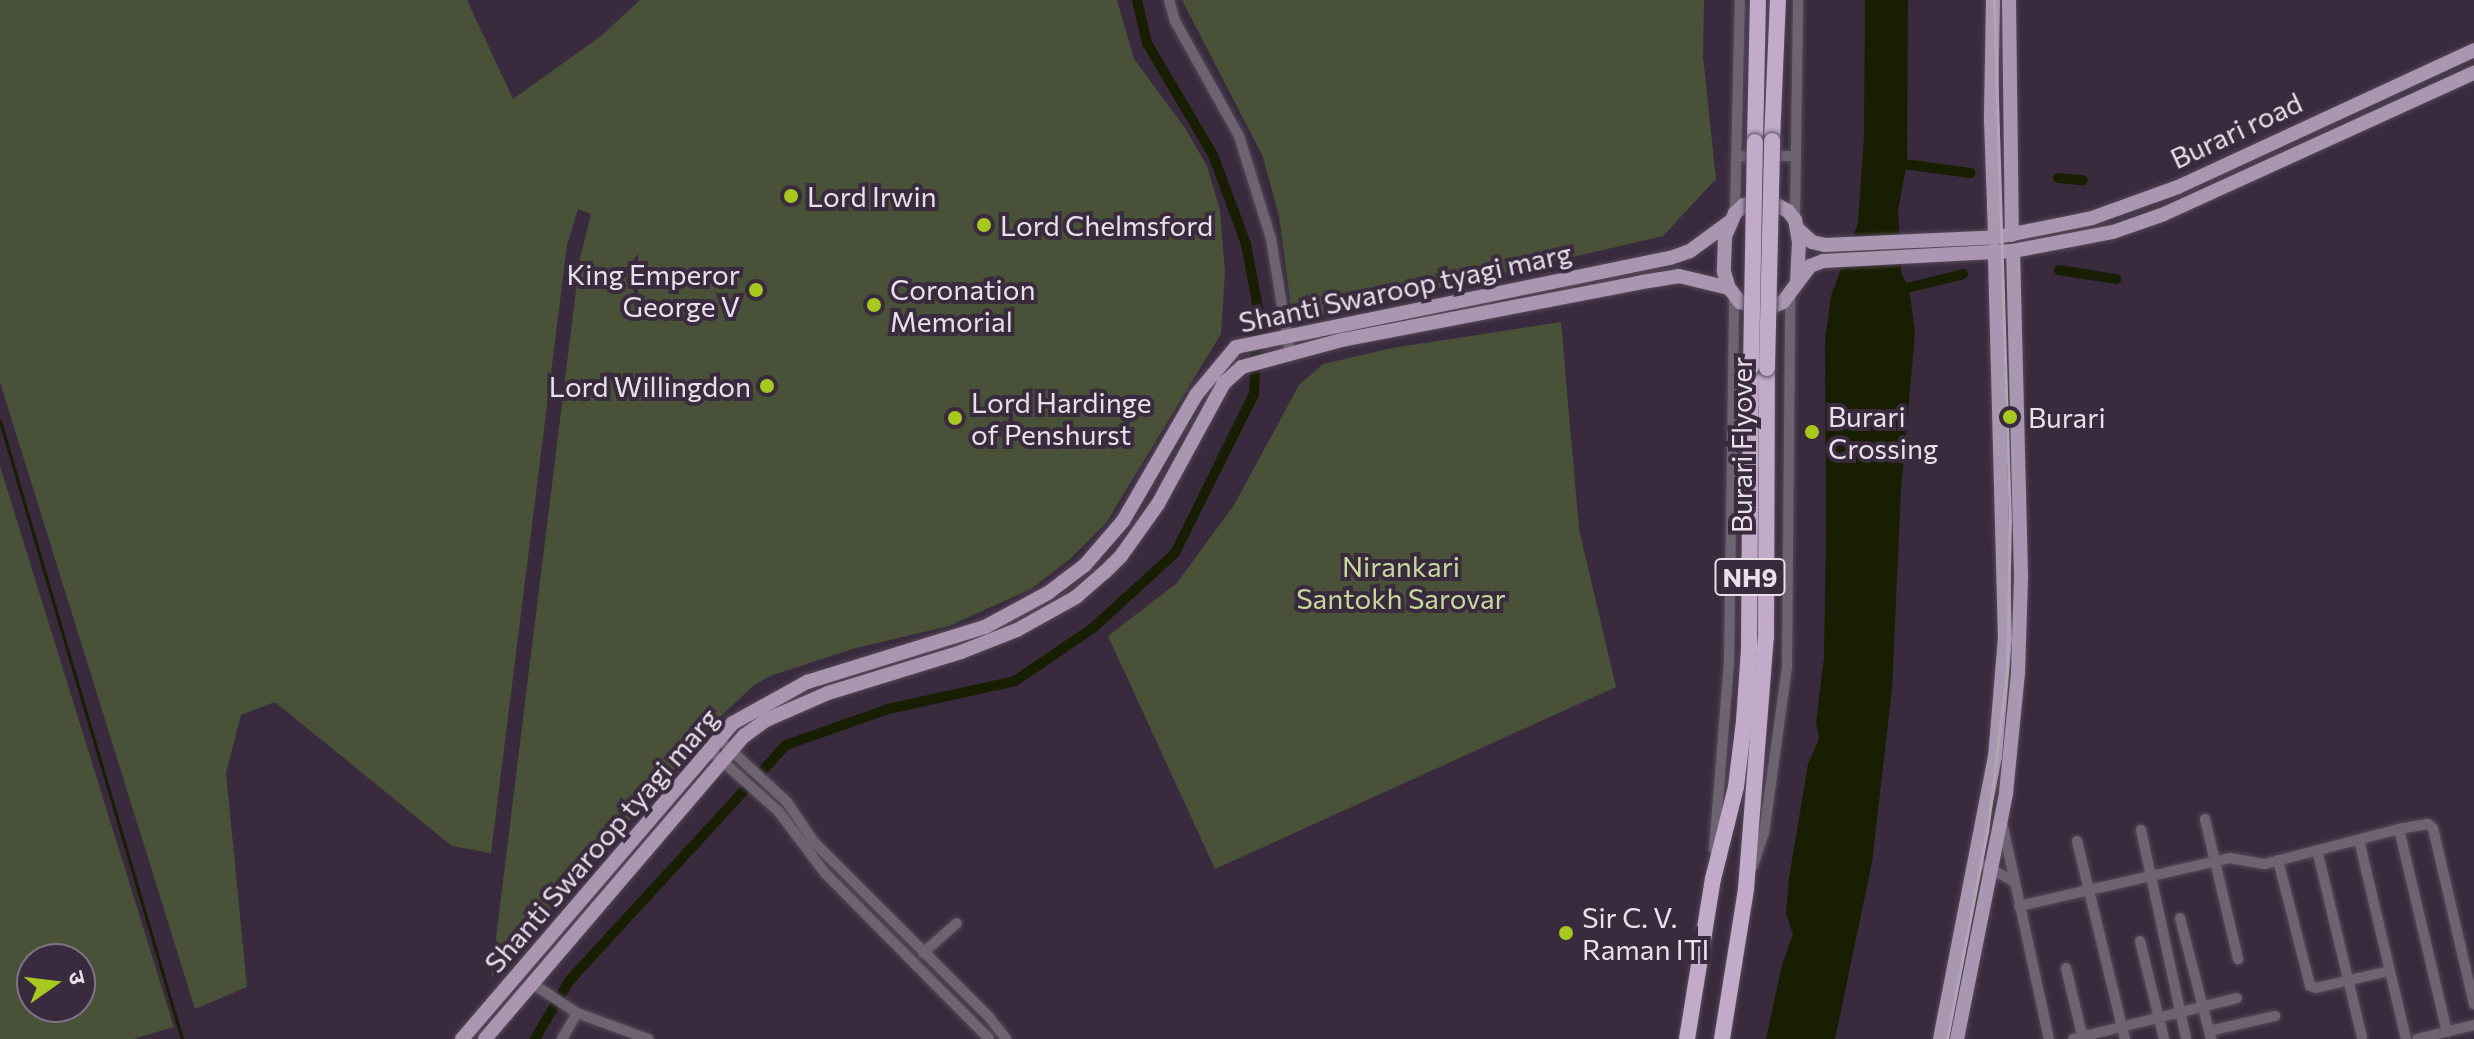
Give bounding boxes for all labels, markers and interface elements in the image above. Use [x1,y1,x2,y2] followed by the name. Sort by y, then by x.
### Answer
[2165,85,2307,175] street label: Burari road
[807,179,937,213] place label: Lord Irwin
[782,187,800,205] marker: Lord Irwin
[1000,208,1213,242] place label: Lord Chelmsford
[975,216,993,234] marker: Lord Chelmsford
[1236,235,1574,339] street label: Shanti Swaroop tyagi marg
[566,257,740,323] place label: King Emperor George V
[890,272,1035,338] place label: Coronation Memorial
[747,281,765,299] marker: King Emperor George V
[865,296,883,314] marker: Coronation Memorial
[1724,357,1758,533] street label: Burari Flyover
[549,369,751,403] place label: Lord Willingdon
[758,377,776,395] marker: Lord Willingdon
[971,385,1151,451] place label: Lord Hardinge of Penshurst
[1828,399,1938,465] place label: Burari Crossing
[2028,400,2106,434] place label: Burari
[1999,406,2021,428] marker: Burari
[946,409,964,427] marker: Lord Hardinge of Penshurst
[1803,423,1821,441] marker: Burari Crossing
[1296,549,1506,615] park label: Nirankari Santokh Sarovar
[1714,555,1786,599] road number: NH9
[477,701,725,979] street label: Shanti Swaroop tyagi marg
[1582,900,1709,966] place label: Sir C. V. Raman ITI
[1557,924,1575,942] marker: Sir C. V. Raman ITI
[16,943,96,1023] north arrow
[63,968,92,987] text: उ

